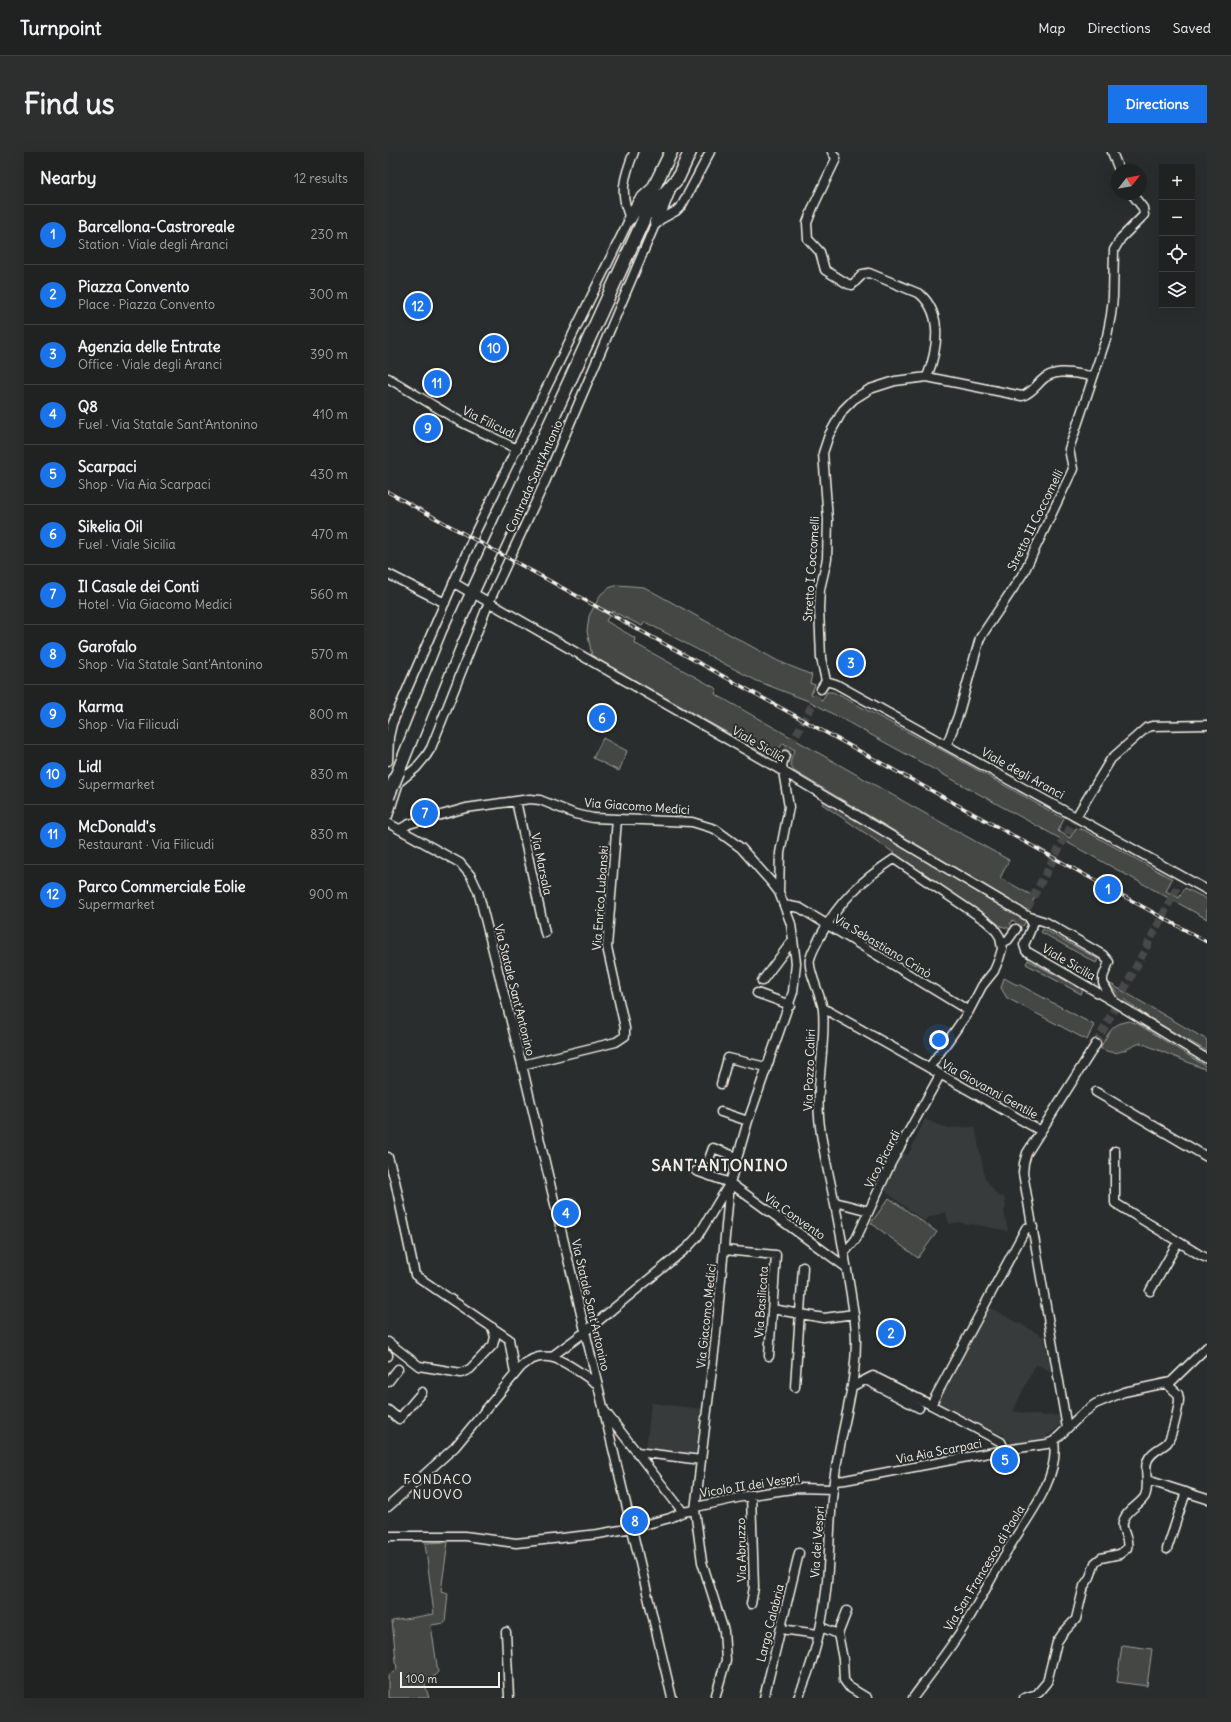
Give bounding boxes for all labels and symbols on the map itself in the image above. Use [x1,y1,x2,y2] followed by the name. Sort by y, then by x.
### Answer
[1111,164,1147,200] north arrow
[405,291,431,321] pin: 12
[481,333,507,363] pin: 10
[424,368,450,398] pin: 11
[460,403,518,441] street label: Via Filicudi
[415,413,441,443] pin: 9
[502,417,566,535] street label: Contrada Sant'Antonio
[1004,467,1066,573] street label: Stretto II Coccomelli
[800,516,822,622] street label: Stretto I Coccomelli
[838,648,864,678] pin: 3
[589,703,615,733] pin: 6
[730,723,789,765] street label: Viale Sicilia
[979,744,1067,802] street label: Viale degli Aranci
[584,795,690,817] street label: Via Giacomo Medici
[412,798,438,828] pin: 7
[528,832,556,897] street label: Via Marsala
[589,845,611,951] street label: Via Enrico Lubanski
[1095,874,1121,904] pin: 1
[831,911,935,981] street label: Via Sebastiano Crinò
[491,923,539,1058] street label: Via Statale Sant'Antonino
[1040,941,1099,983] street label: Viale Sicilia
[800,1029,818,1111] street label: Via Pozzo Caliri
[929,1030,949,1050] your location
[939,1056,1041,1122] street label: Via Giovanni Gentile
[861,1128,903,1190] street label: Vico Picardi
[651,1155,789,1175] district label: SANT'ANTONINO
[762,1189,829,1243] street label: Via Convento
[553,1198,579,1228] pin: 4
[568,1237,614,1373] street label: Via Statale Sant'Antonino
[693,1263,719,1369] street label: Via Giacomo Medici
[751,1265,771,1338] street label: Via Basilicata
[878,1318,904,1348] pin: 2
[895,1435,983,1467] street label: Via Aia Scarpaci
[992,1445,1018,1475] pin: 5
[699,1470,801,1500] street label: Vicolo II dei Vespri
[403,1471,473,1503] district label: FONDACO NUOVO
[940,1502,1028,1634] street label: Via San Francesco di Paola
[807,1505,827,1579] street label: Via dei Vespri
[622,1506,648,1536] pin: 8
[733,1517,749,1582] street label: Via Abruzzo
[753,1582,787,1663] street label: Largo Calabria
[400,1670,500,1689] scale bar

